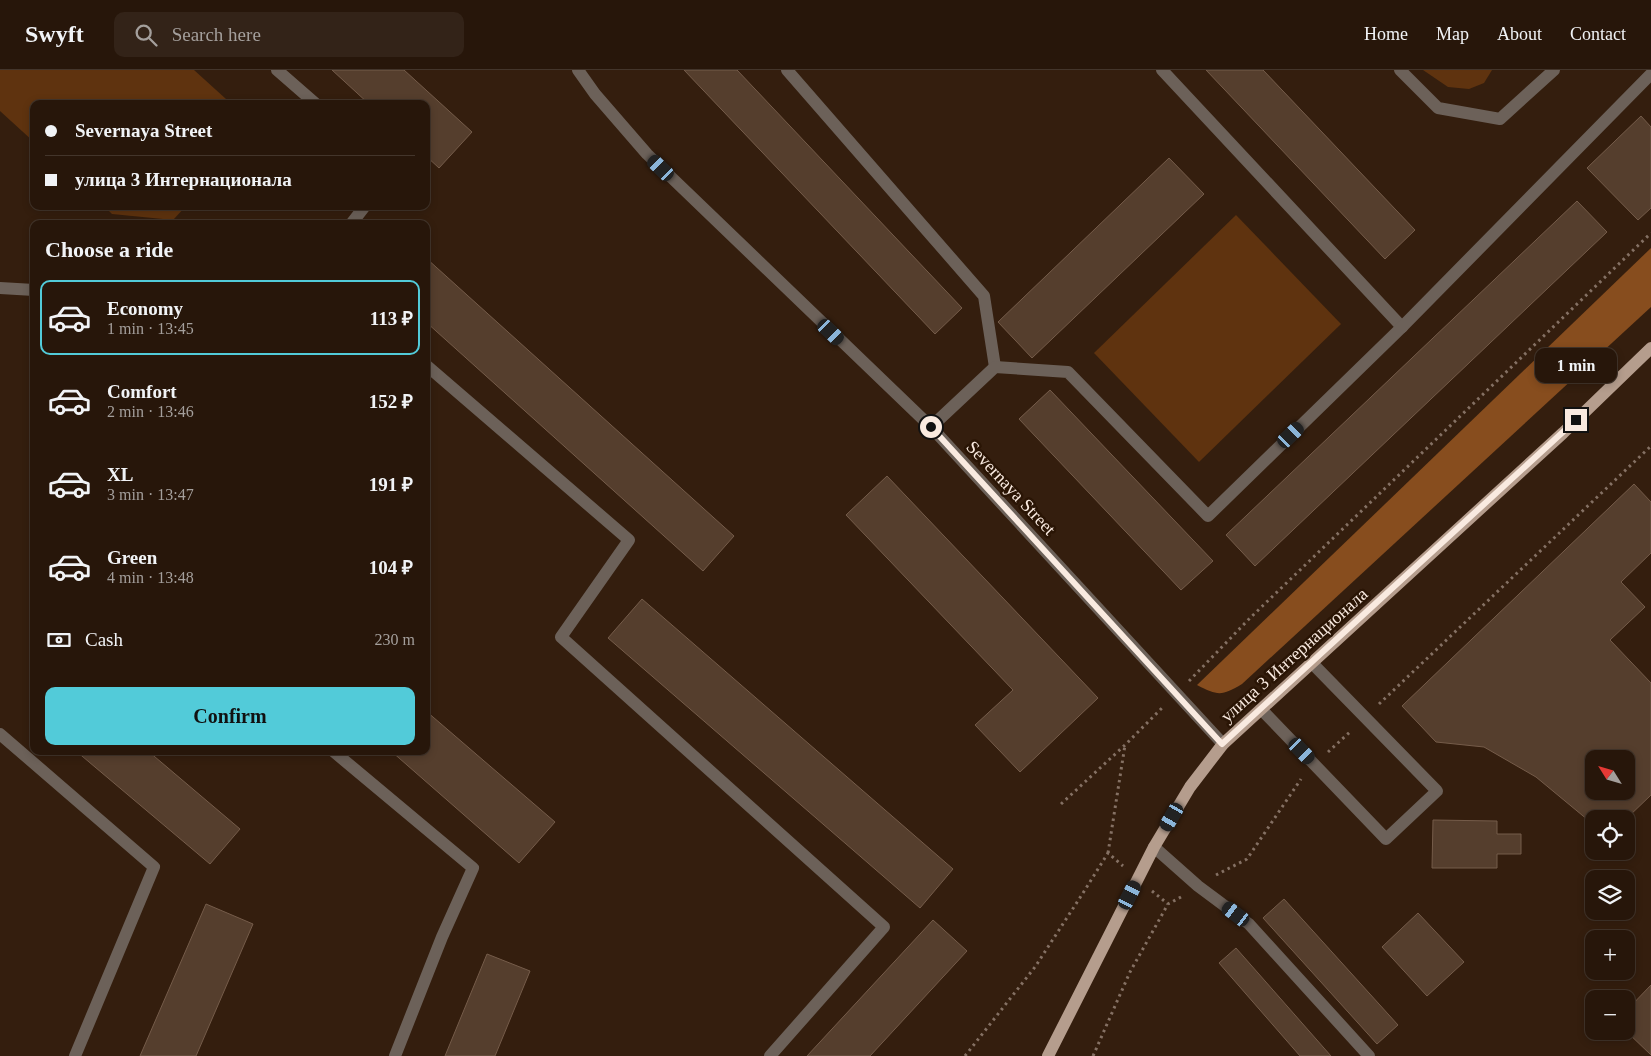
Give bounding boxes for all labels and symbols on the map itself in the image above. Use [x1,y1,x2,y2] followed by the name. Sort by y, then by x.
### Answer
[644,152,677,184] car
[814,316,847,348] car
[1535,348,1617,382] callout: 1 min
[1565,409,1587,431] route end
[920,416,942,438] route start
[1275,419,1307,451] car
[962,437,1060,539] street label: Severnaya Street
[1216,584,1372,726] street label: улица 3 Интернационала
[1286,735,1317,767] car
[1585,750,1635,800] north arrow
[1158,800,1185,834] car
[1116,878,1143,912] car
[1219,899,1252,929] car

